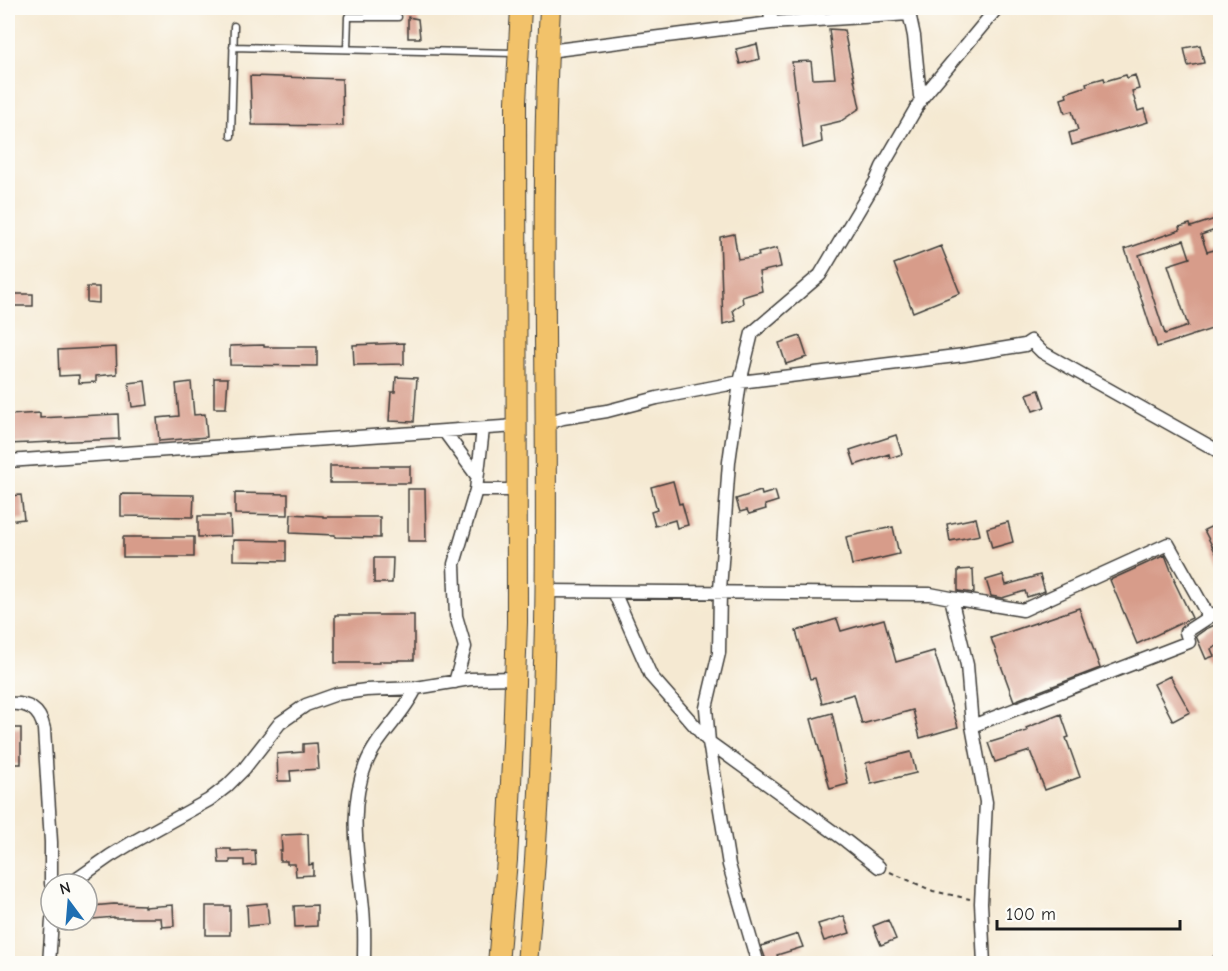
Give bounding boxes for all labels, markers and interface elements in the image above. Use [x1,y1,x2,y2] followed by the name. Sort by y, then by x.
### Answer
[39,872,99,932] north arrow
[58,878,73,899] text: N
[997,893,1180,931] scale bar
[1006,904,1056,925] text: 100 m

